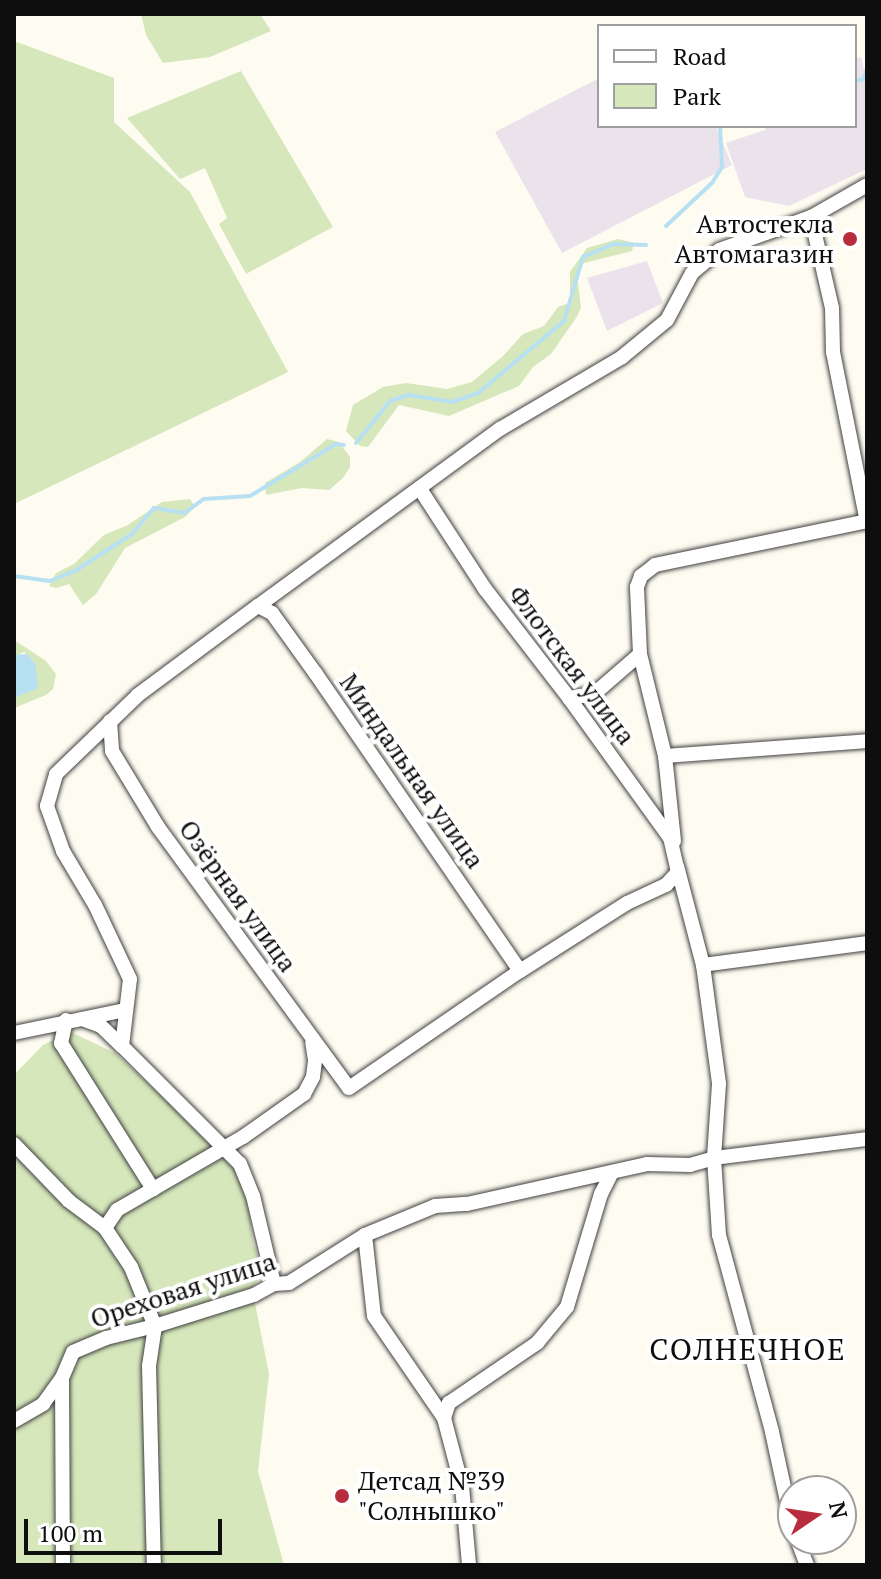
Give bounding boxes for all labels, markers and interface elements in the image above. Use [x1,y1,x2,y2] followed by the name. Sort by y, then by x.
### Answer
[597,24,857,128] legend
[673,40,727,72] text: Road
[673,80,721,112] text: Park
[675,208,834,270] place label: Автостекла Автомагазин
[841,230,859,248] marker: Автостекла Автомагазин
[502,579,642,751] street label: Флотская улица
[333,668,491,874] street label: Миндальная улица
[172,814,304,978] street label: Озёрная улица
[87,1245,279,1335] street label: Ореховая улица
[649,1331,847,1367] district label: СОЛНЕЧНОЕ
[358,1465,505,1526] place label: Детсад №39 "Солнышко"
[777,1475,857,1555] north arrow
[333,1487,351,1505] marker: Детсад №39 "Солнышко"
[823,1499,855,1521] text: N
[28,1503,226,1553] scale bar
[38,1517,103,1549] text: 100 m

